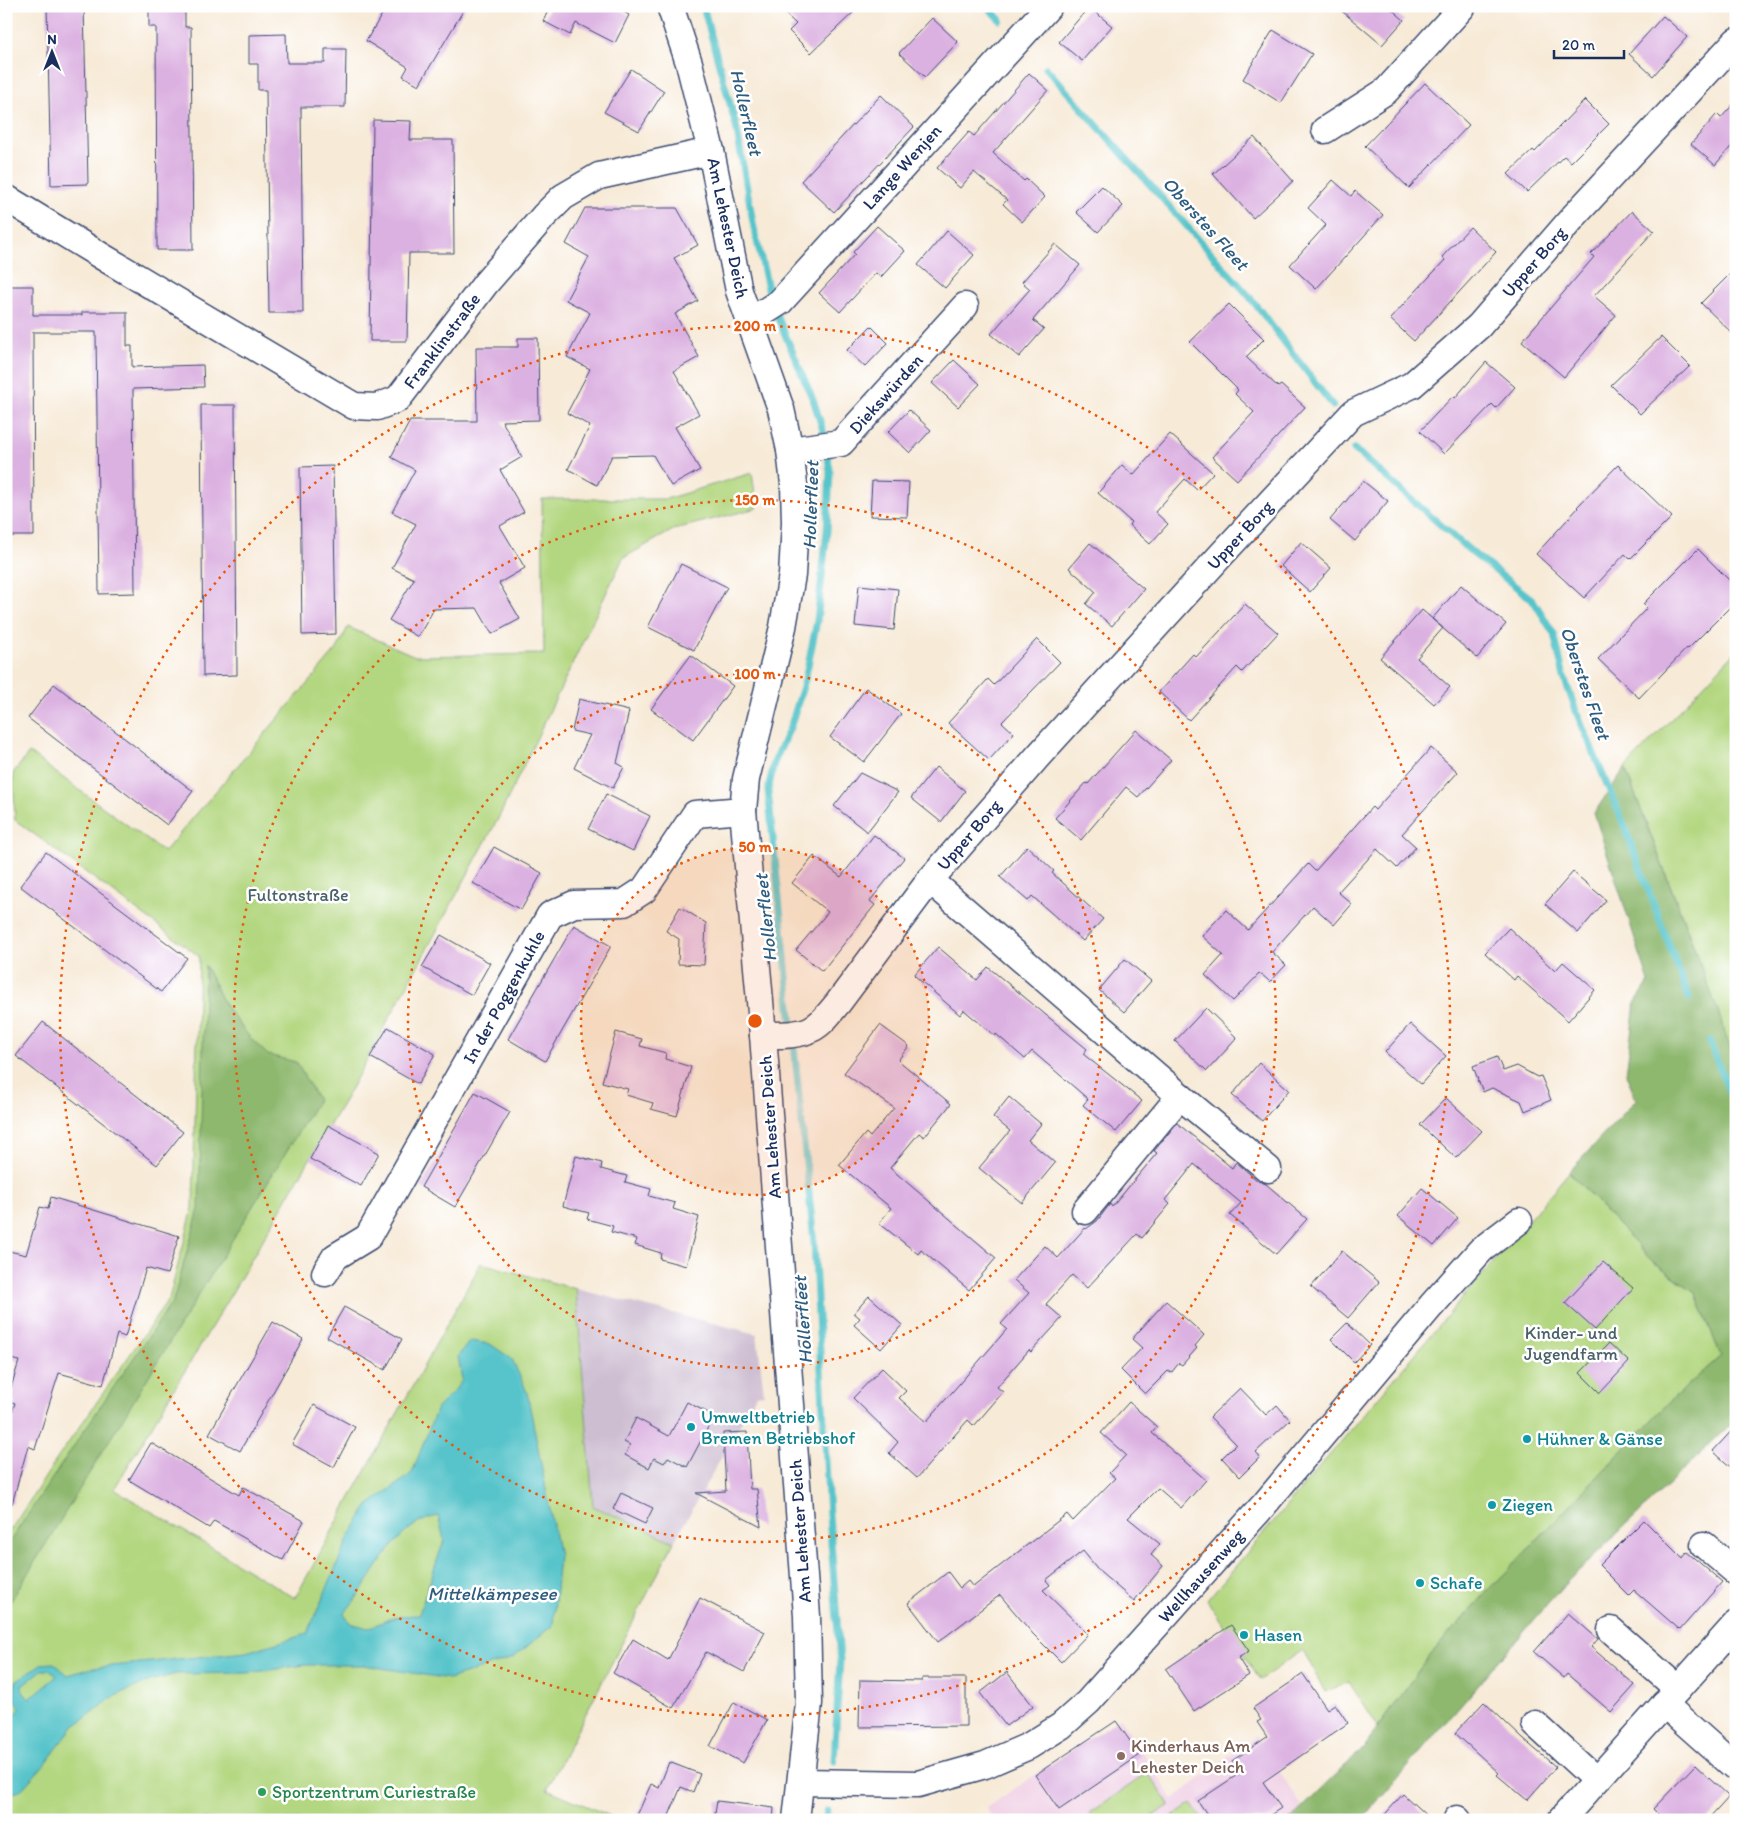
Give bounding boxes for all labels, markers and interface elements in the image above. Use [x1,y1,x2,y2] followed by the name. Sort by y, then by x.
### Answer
[28,28,78,78] north arrow
[1554,28,1624,60] scale bar
[47,31,57,48] text: N
[1562,36,1596,54] text: 20 m
[725,67,768,159] water label: Hollerfleet
[858,119,946,214] street label: Lange Wenjen
[702,155,754,301] street label: Am Lehester Deich
[1158,172,1255,276] water label: Oberstes Fleet
[1497,221,1571,302] street label: Upper Borg
[399,289,485,393] street label: Franklinstraße
[734,317,777,335] text: 200 m
[844,349,928,439] street label: Diekswürden
[797,459,824,549] water label: Hollerfleet
[735,491,775,509] text: 150 m
[1202,495,1278,574] street label: Upper Borg
[1555,624,1616,744] water label: Oberstes Fleet
[734,665,776,683] text: 100 m
[932,794,1006,875] street label: Upper Borg
[738,838,772,856] text: 50 m
[749,871,782,963] water label: Hollerfleet
[247,884,349,906] park label: Fultonstraße
[458,926,550,1068] street label: In der Poggenkuhle
[746,1012,764,1030] centre of rings
[754,1054,786,1199] street label: Am Lehester Deich
[788,1273,817,1365] water label: Hollerfleet
[1524,1322,1618,1365] park label: Kinder- und Jugendfarm
[701,1406,855,1449] place label: Umweltbetrieb Bremen Betriebshof
[685,1421,697,1433] marker: Umweltbetrieb Bremen Betriebshof
[1537,1428,1663,1450] place label: Hühner & Gänse
[1521,1433,1533,1445] marker: Hühner & Gänse
[784,1458,816,1603] street label: Am Lehester Deich
[1502,1494,1553,1516] place label: Ziegen
[1486,1499,1498,1511] marker: Ziegen
[1153,1524,1249,1627] street label: Wellhausenweg
[1430,1572,1483,1594] place label: Schafe
[1414,1577,1426,1589] marker: Schafe
[427,1582,558,1605] water label: Mittelkämpesee
[1254,1624,1302,1646] place label: Hasen
[1238,1629,1250,1641] marker: Hasen
[1131,1735,1250,1778] place label: Kinderhaus Am Lehester Deich
[1115,1750,1127,1762] marker: Kinderhaus Am Lehester Deich
[272,1781,476,1803] place label: Sportzentrum Curiestraße
[256,1786,268,1798] marker: Sportzentrum Curiestraße

